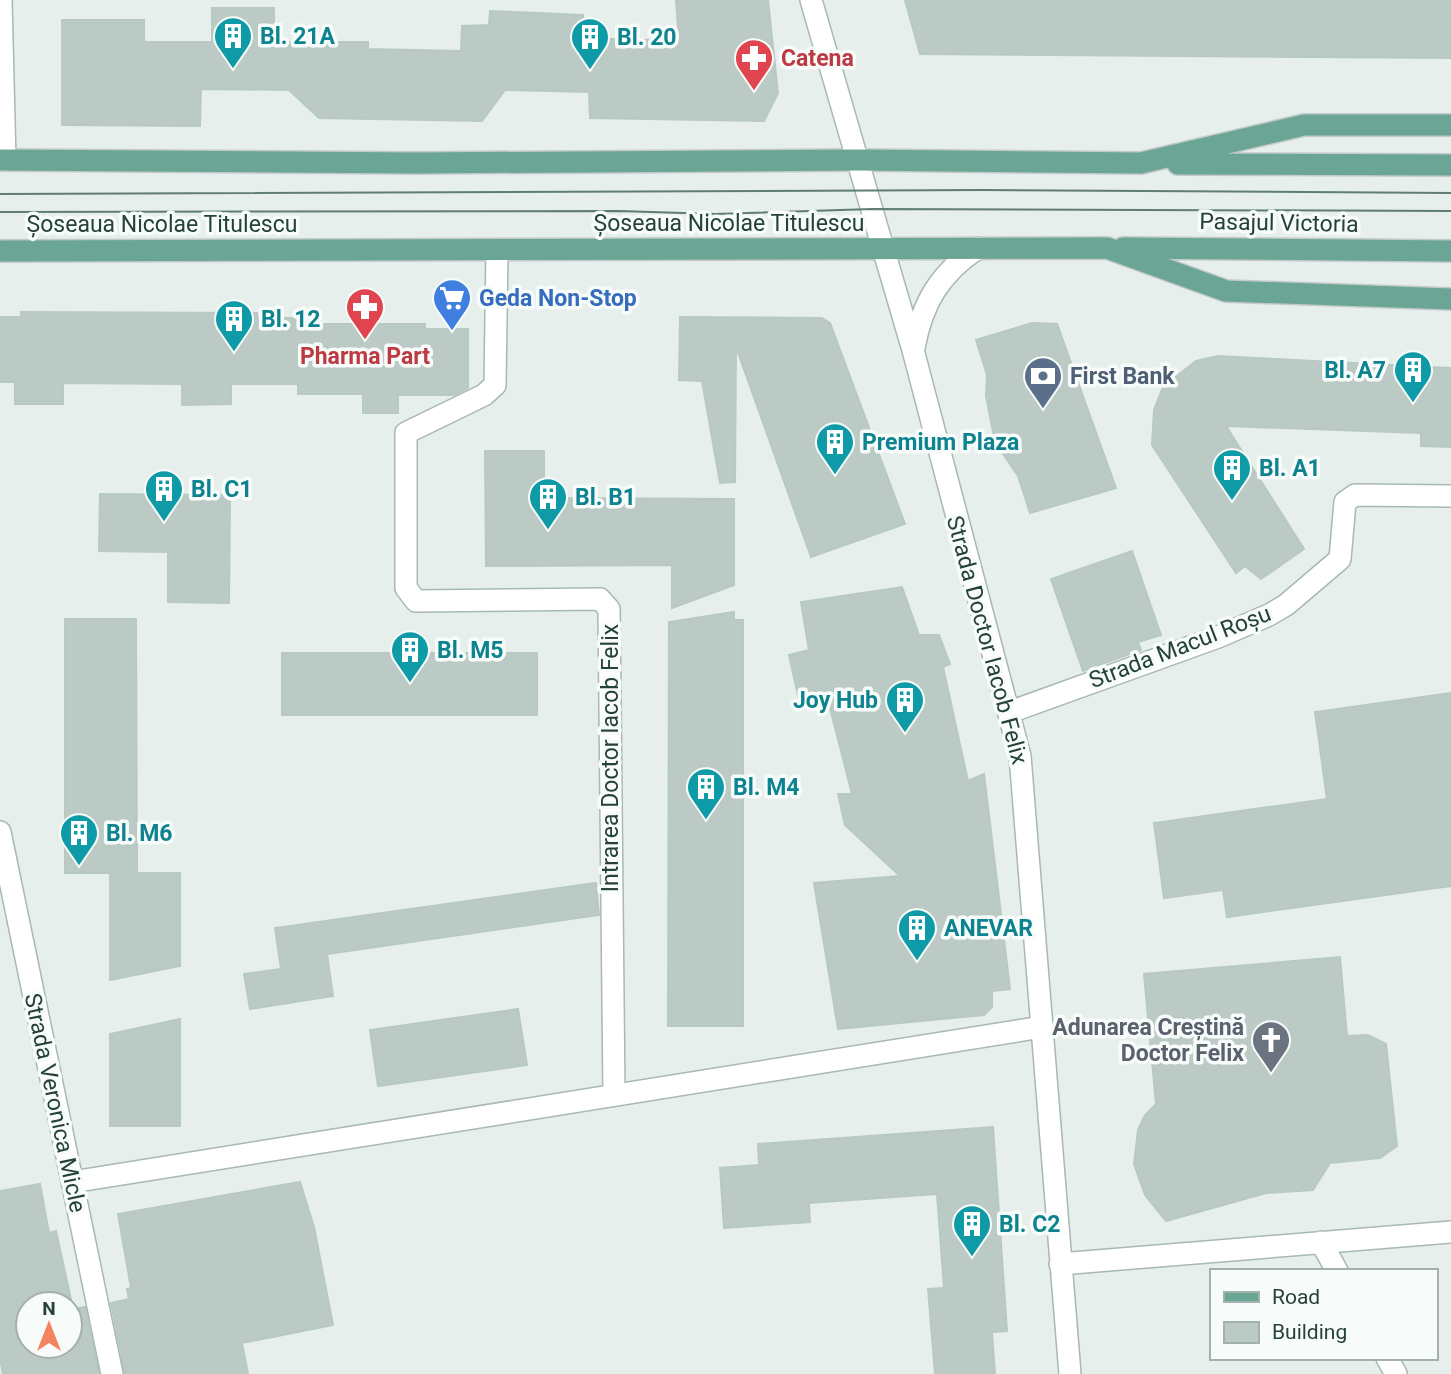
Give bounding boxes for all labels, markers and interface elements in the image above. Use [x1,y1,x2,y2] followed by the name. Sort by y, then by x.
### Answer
[212,15,254,70] building icon: Bl. 21A
[569,16,611,71] building icon: Bl. 20
[260,23,336,50] place label: Bl. 21A
[617,24,677,51] place label: Bl. 20
[733,37,775,92] pharmacy icon: Catena
[781,45,854,72] place label: Catena
[1199,208,1359,238] street label: Pasajul Victoria
[594,210,864,237] street label: Șoseaua Nicolae Titulescu
[27,211,297,238] street label: Șoseaua Nicolae Titulescu
[431,277,473,332] supermarket icon: Geda Non-Stop
[479,285,637,312] place label: Geda Non-Stop
[344,286,386,341] pharmacy icon: Pharma Part
[213,298,255,353] building icon: Bl. 12
[261,306,321,333] place label: Bl. 12
[300,343,430,370] place label: Pharma Part
[1392,349,1434,404] building icon: Bl. A7
[1022,355,1064,410] bank icon: First Bank
[1324,357,1386,384] place label: Bl. A7
[1070,363,1175,390] place label: First Bank
[814,421,856,476] building icon: Premium Plaza
[862,429,1019,456] place label: Premium Plaza
[1211,447,1253,502] building icon: Bl. A1
[1259,455,1321,482] place label: Bl. A1
[143,468,185,523] building icon: Bl. C1
[191,476,252,503] place label: Bl. C1
[527,476,569,531] building icon: Bl. B1
[575,484,636,511] place label: Bl. B1
[941,513,1033,767] street label: Strada Doctor Iacob Felix
[1085,600,1275,694] street label: Strada Macul Roșu
[597,624,624,892] street label: Intrarea Doctor Iacob Felix
[389,629,431,684] building icon: Bl. M5
[437,637,503,664] place label: Bl. M5
[884,679,926,734] building icon: Joy Hub
[793,687,878,714] place label: Joy Hub
[685,766,727,821] building icon: Bl. M4
[733,774,799,801] place label: Bl. M4
[58,812,100,867] building icon: Bl. M6
[106,820,172,847] place label: Bl. M6
[896,907,938,962] building icon: ANEVAR
[944,915,1033,942] place label: ANEVAR
[19,991,91,1215] street label: Strada Veronica Micle
[1052,1014,1244,1067] place label: Adunarea Creștină Doctor Felix
[1250,1019,1292,1074] church icon: Adunarea Creștină Doctor Felix
[951,1203,993,1258] building icon: Bl. C2
[999,1211,1060,1238] place label: Bl. C2
[1210,1269,1437,1360] legend
[1272,1285,1320,1309] text: Road
[14,1290,84,1360] north arrow
[42,1297,56,1320] text: N
[1272,1320,1347,1344] text: Building

